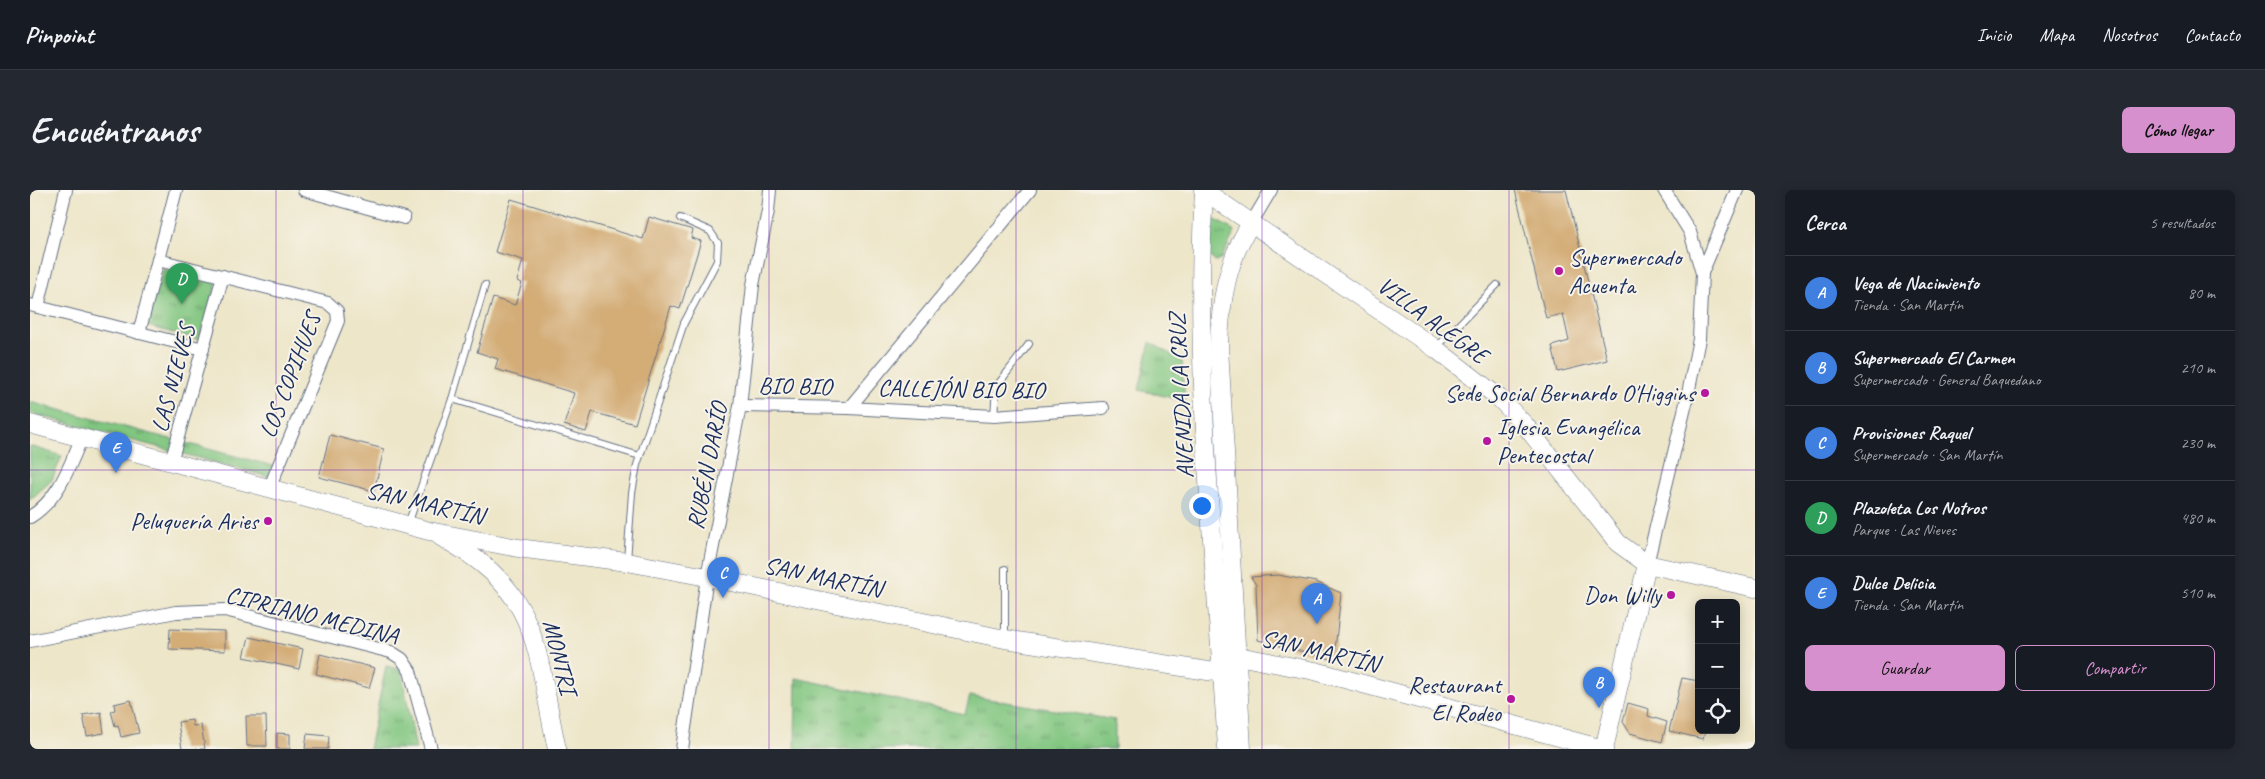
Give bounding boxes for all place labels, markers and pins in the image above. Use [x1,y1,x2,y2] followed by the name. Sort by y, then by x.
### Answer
[1569,242,1684,300] place label: Supermercado Acuenta
[166,263,198,304] pin: D
[1553,265,1565,277] marker: Supermercado Acuenta
[1444,378,1698,408] place label: Sede Social Bernardo O'Higgins
[1699,387,1711,399] marker: Sede Social Bernardo O'Higgins
[1497,412,1641,470] place label: Iglesia Evangélica Pentecostal
[100,432,132,473] pin: E
[1481,435,1493,447] marker: Iglesia Evangélica Pentecostal
[130,506,260,536] place label: Peluquería Aries
[262,515,274,527] marker: Peluquería Aries
[707,557,739,598] pin: C
[1584,580,1663,610] place label: Don Willy
[1301,583,1333,624] pin: A
[1665,589,1677,601] marker: Don Willy
[1583,667,1615,708] pin: B
[1408,670,1503,728] place label: Restaurant El Rodeo
[1505,693,1517,705] marker: Restaurant El Rodeo

